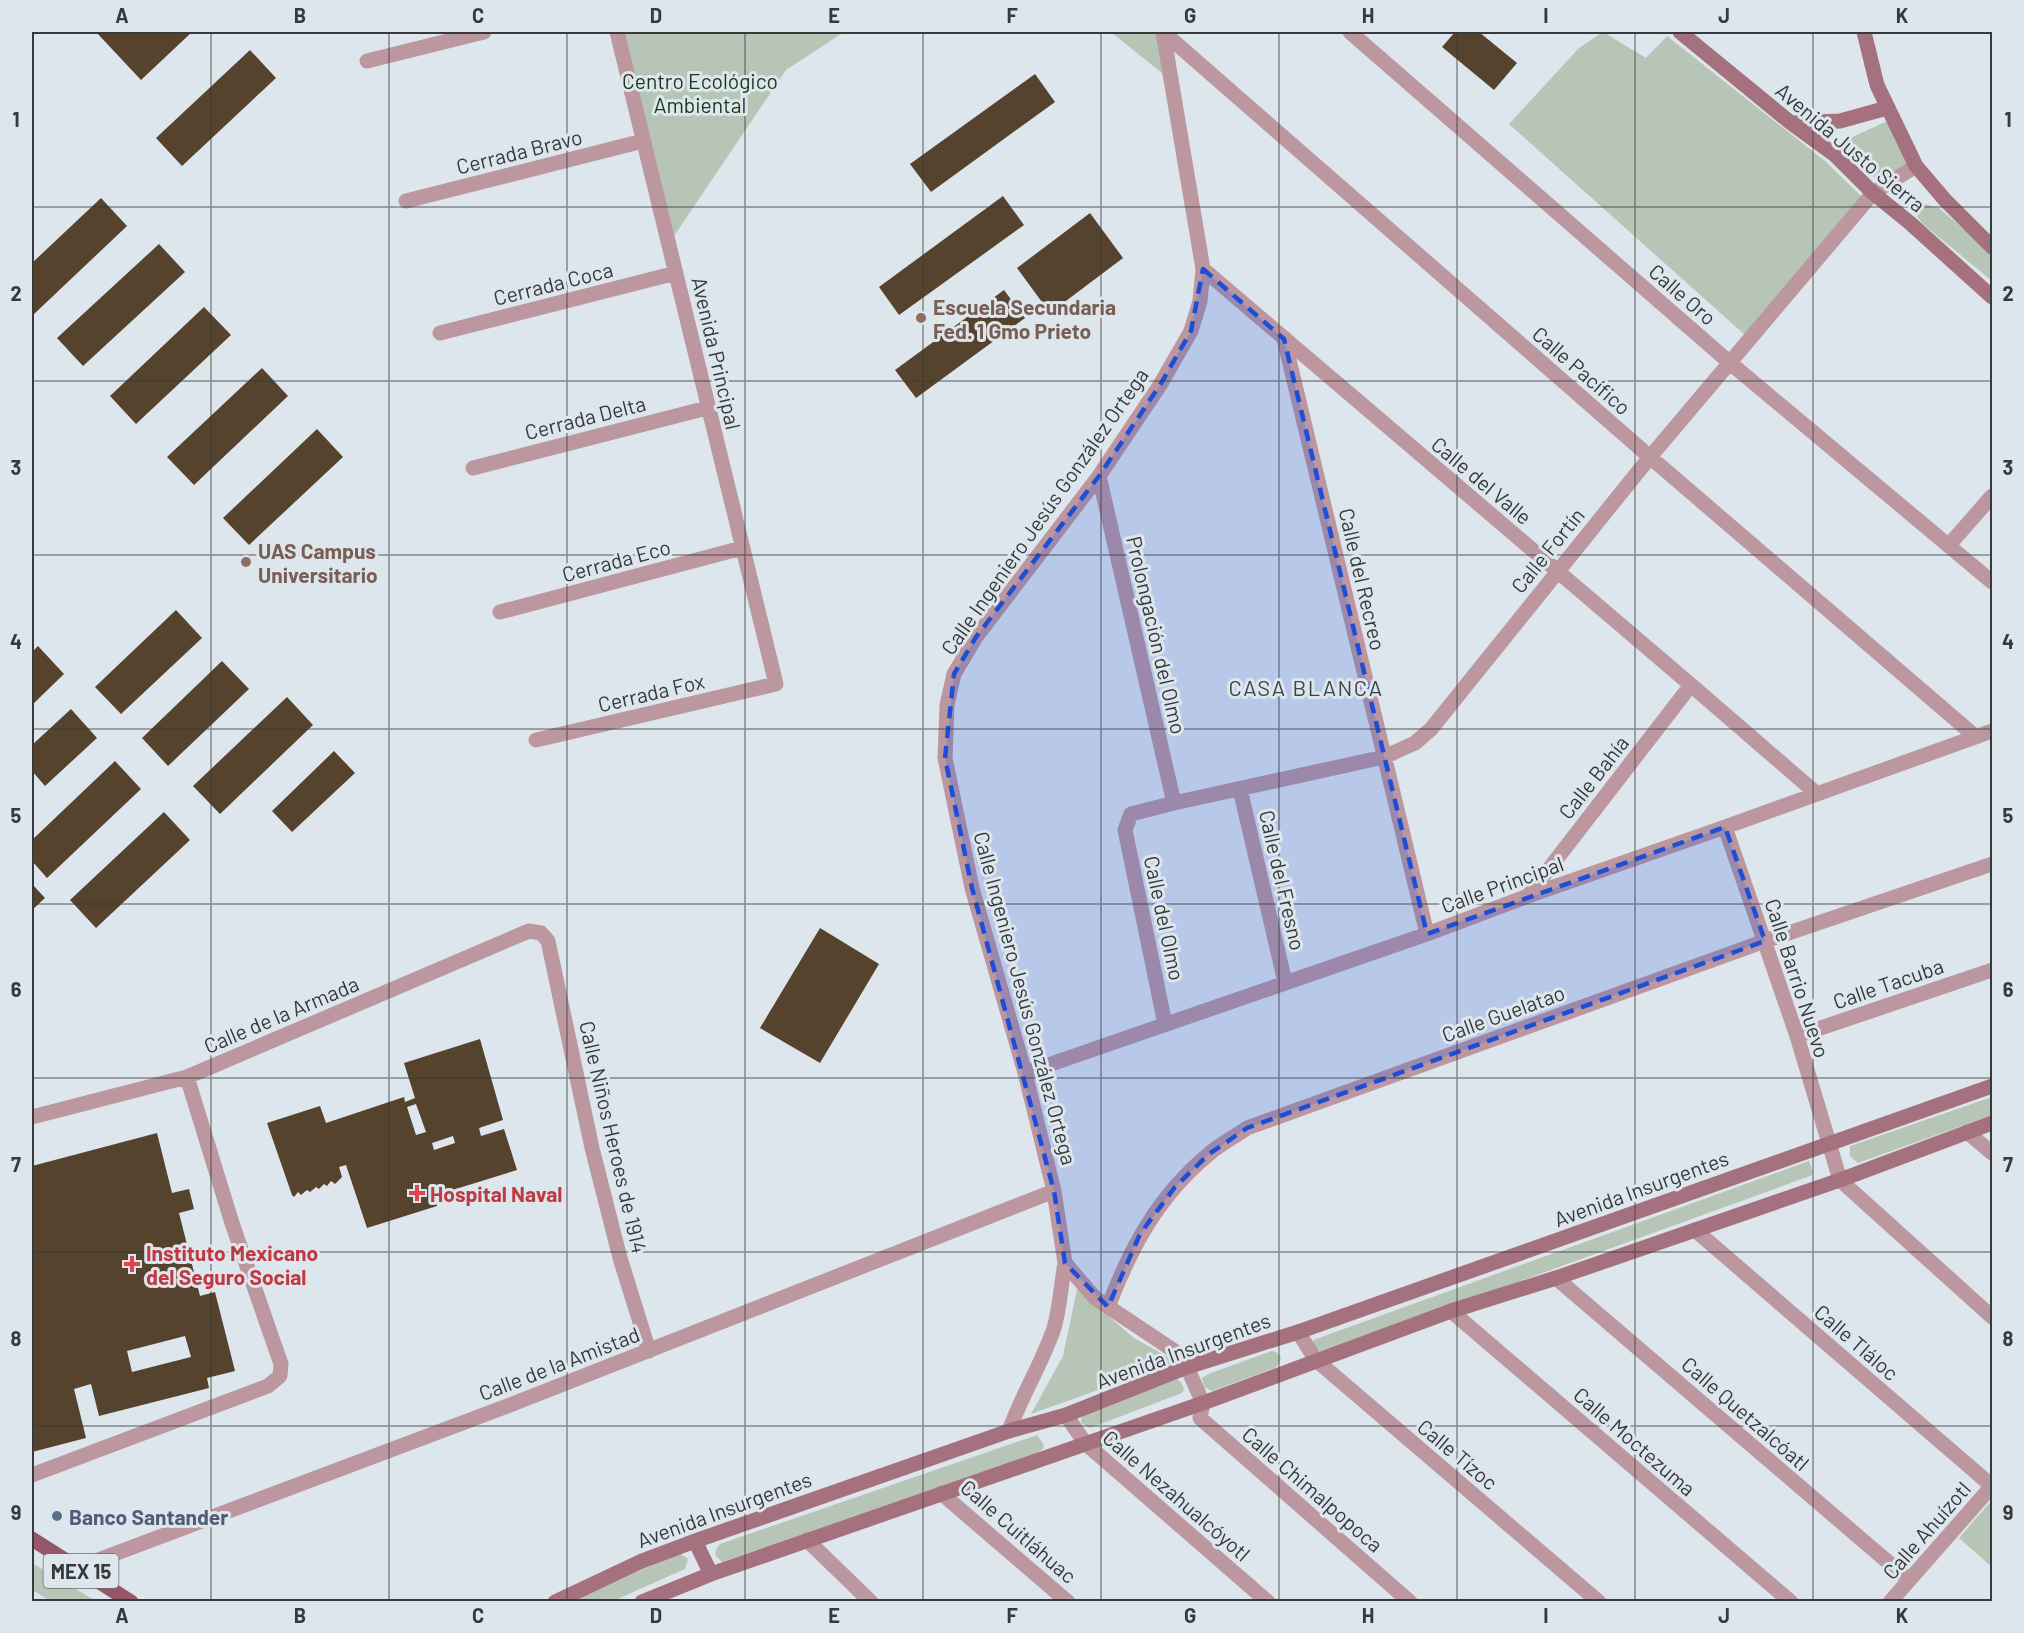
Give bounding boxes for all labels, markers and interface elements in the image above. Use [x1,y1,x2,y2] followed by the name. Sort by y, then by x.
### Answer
[115,3,129,27] text: A
[294,3,306,27] text: B
[472,3,484,27] text: C
[650,3,662,27] text: D
[828,3,840,27] text: E
[1006,3,1018,27] text: F
[1184,3,1196,27] text: G
[1362,3,1374,27] text: H
[1543,3,1549,27] text: I
[1718,3,1730,27] text: J
[1896,3,1909,27] text: K
[622,68,778,117] park label: Centro Ecológico Ambiental
[1771,77,1931,217] street label: Avenida Justo Sierra
[12,107,20,131] text: 1
[2004,107,2012,131] text: 1
[454,123,584,179] street label: Cerrada Bravo
[491,256,615,310] street label: Cerrada Coca
[1644,258,1722,330] street label: Calle Oro
[687,274,747,432] street label: Avenida Principal
[10,281,22,305] text: 2
[2002,281,2014,305] text: 2
[933,294,1116,343] place label: Escuela Secundaria Fed. 1 Gmo Prieto
[914,311,928,325] marker: Escuela Secundaria Fed. 1 Gmo Prieto
[1528,321,1636,419] street label: Calle Pacífico
[935,363,1153,659] street label: Calle Ingeniero Jesús González Ortega
[522,390,648,444] street label: Cerrada Delta
[1427,431,1537,529] street label: Calle del Valle
[11,455,21,479] text: 3
[2003,455,2013,479] text: 3
[1505,502,1589,598] street label: Calle Fortín
[1334,505,1392,653] street label: Calle del Recreo
[559,534,673,586] street label: Cerrada Eco
[1122,534,1192,736] street label: Prolongación del Olmo
[258,538,378,587] place label: UAS Campus Universitario
[239,555,253,569] marker: UAS Campus Universitario
[10,629,22,653] text: 4
[2002,629,2014,653] text: 4
[595,668,707,716] street label: Cerrada Fox
[1228,674,1384,700] district label: CASA BLANCA
[1553,730,1633,824] street label: Calle Bahía
[11,803,22,827] text: 5
[2003,803,2014,827] text: 5
[1255,808,1311,952] street label: Calle del Fresno
[969,829,1083,1167] street label: Calle Ingeniero Jesús González Ortega
[1437,850,1567,918] street label: Calle Principal
[1140,853,1190,983] street label: Calle del Olmo
[1760,895,1836,1061] street label: Calle Barrio Nuevo
[1830,952,1946,1014] street label: Calle Tacuba
[200,970,362,1058] street label: Calle de la Armada
[11,977,22,1001] text: 6
[2003,977,2014,1001] text: 6
[1438,979,1568,1047] street label: Calle Guelatao
[575,1018,653,1256] street label: Calle Niños Heroes de 1914
[1550,1145,1732,1231] street label: Avenida Insurgentes
[11,1152,21,1176] text: 7
[2003,1152,2013,1176] text: 7
[430,1181,562,1206] place label: Hospital Naval
[408,1184,426,1202] marker: Hospital Naval
[146,1240,318,1289] place label: Instituto Mexicano del Seguro Social
[123,1255,141,1273] marker: Instituto Mexicano del Seguro Social
[1810,1299,1904,1385] street label: Calle Tláloc
[1092,1307,1274,1393] street label: Avenida Insurgentes
[475,1321,643,1405] street label: Calle de la Amistad
[11,1326,22,1350] text: 8
[2003,1326,2014,1350] text: 8
[1677,1351,1815,1475] street label: Calle Quetzalcóatl
[1569,1381,1701,1501] street label: Calle Moctezuma
[1413,1413,1503,1495] street label: Calle Tízoc
[1238,1421,1388,1557] street label: Calle Chimalpopoca
[1098,1424,1256,1566] street label: Calle Nezahualcóyotl
[633,1466,815,1552] street label: Avenida Insurgentes
[956,1474,1082,1588] street label: Calle Cuitláhuac
[1877,1476,1975,1584] street label: Calle Ahuízotl
[11,1500,21,1524] text: 9
[2003,1500,2013,1524] text: 9
[69,1504,228,1529] place label: Banco Santander
[50,1509,64,1523] marker: Banco Santander
[44,1554,118,1588] road number: MEX 15
[115,1603,129,1627] text: A
[294,1603,306,1627] text: B
[472,1603,484,1627] text: C
[650,1603,662,1627] text: D
[828,1603,840,1627] text: E
[1006,1603,1018,1627] text: F
[1184,1603,1196,1627] text: G
[1362,1603,1374,1627] text: H
[1543,1603,1549,1627] text: I
[1718,1603,1730,1627] text: J
[1896,1603,1909,1627] text: K

